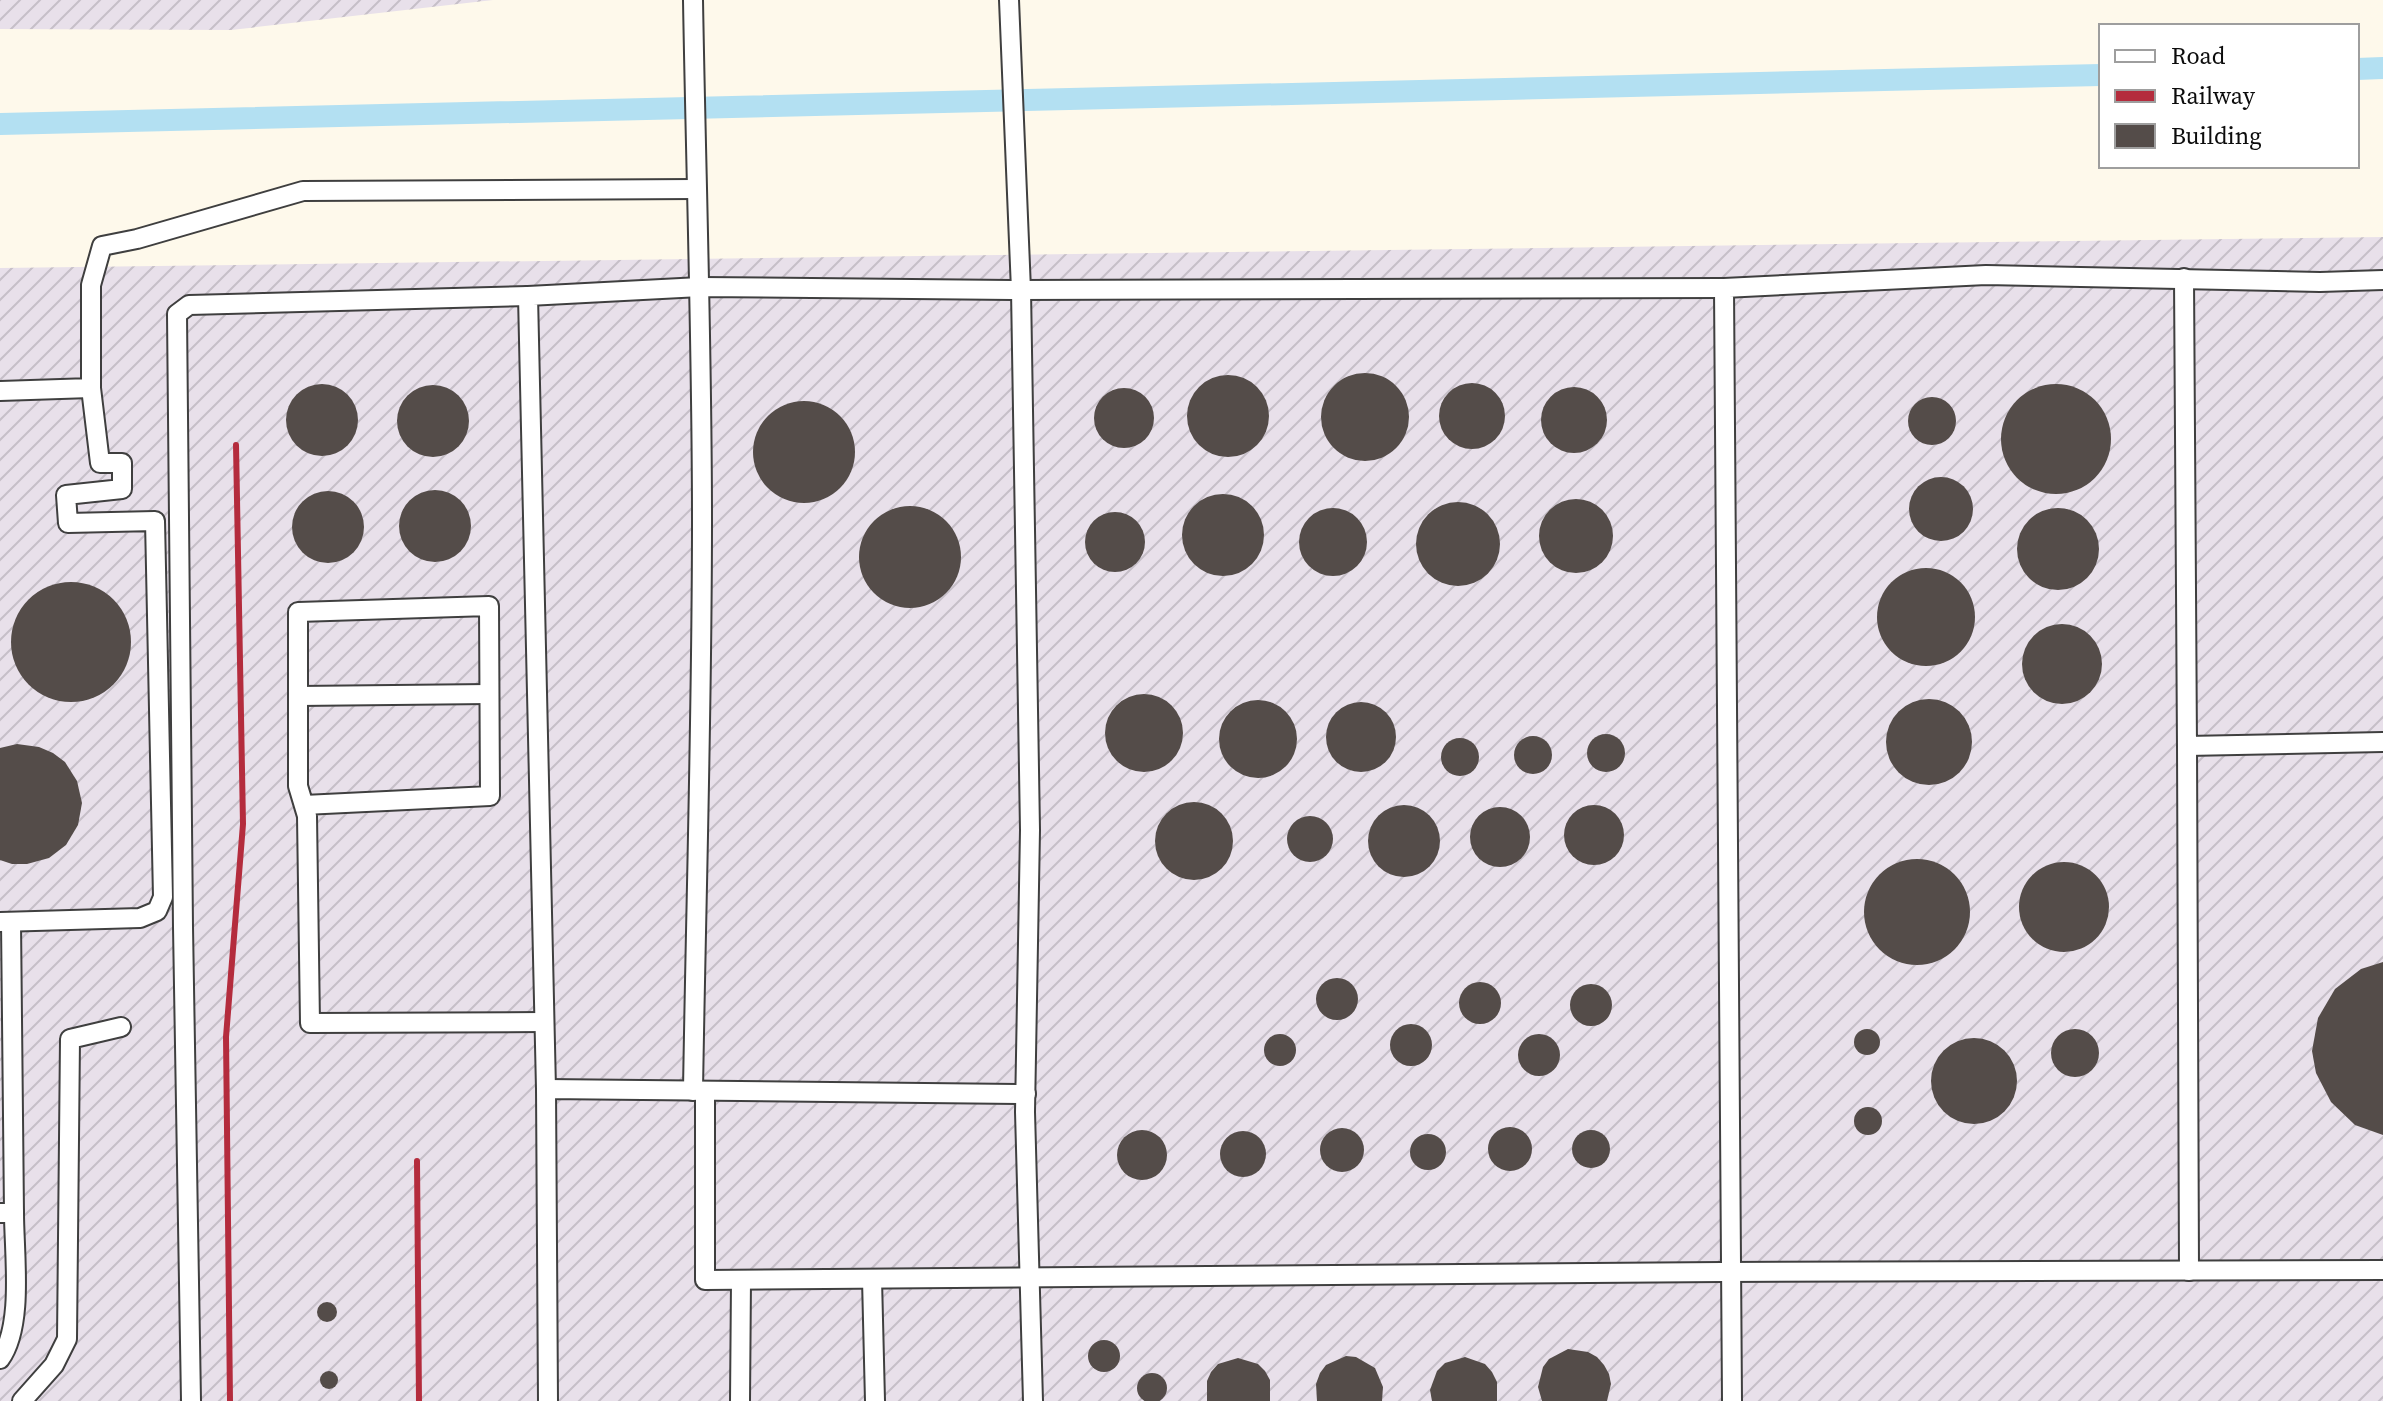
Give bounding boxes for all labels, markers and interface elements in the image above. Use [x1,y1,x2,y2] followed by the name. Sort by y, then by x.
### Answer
[2099,24,2359,168] legend
[2171,39,2226,72] text: Road
[2171,79,2256,112] text: Railway
[2171,119,2262,152] text: Building

